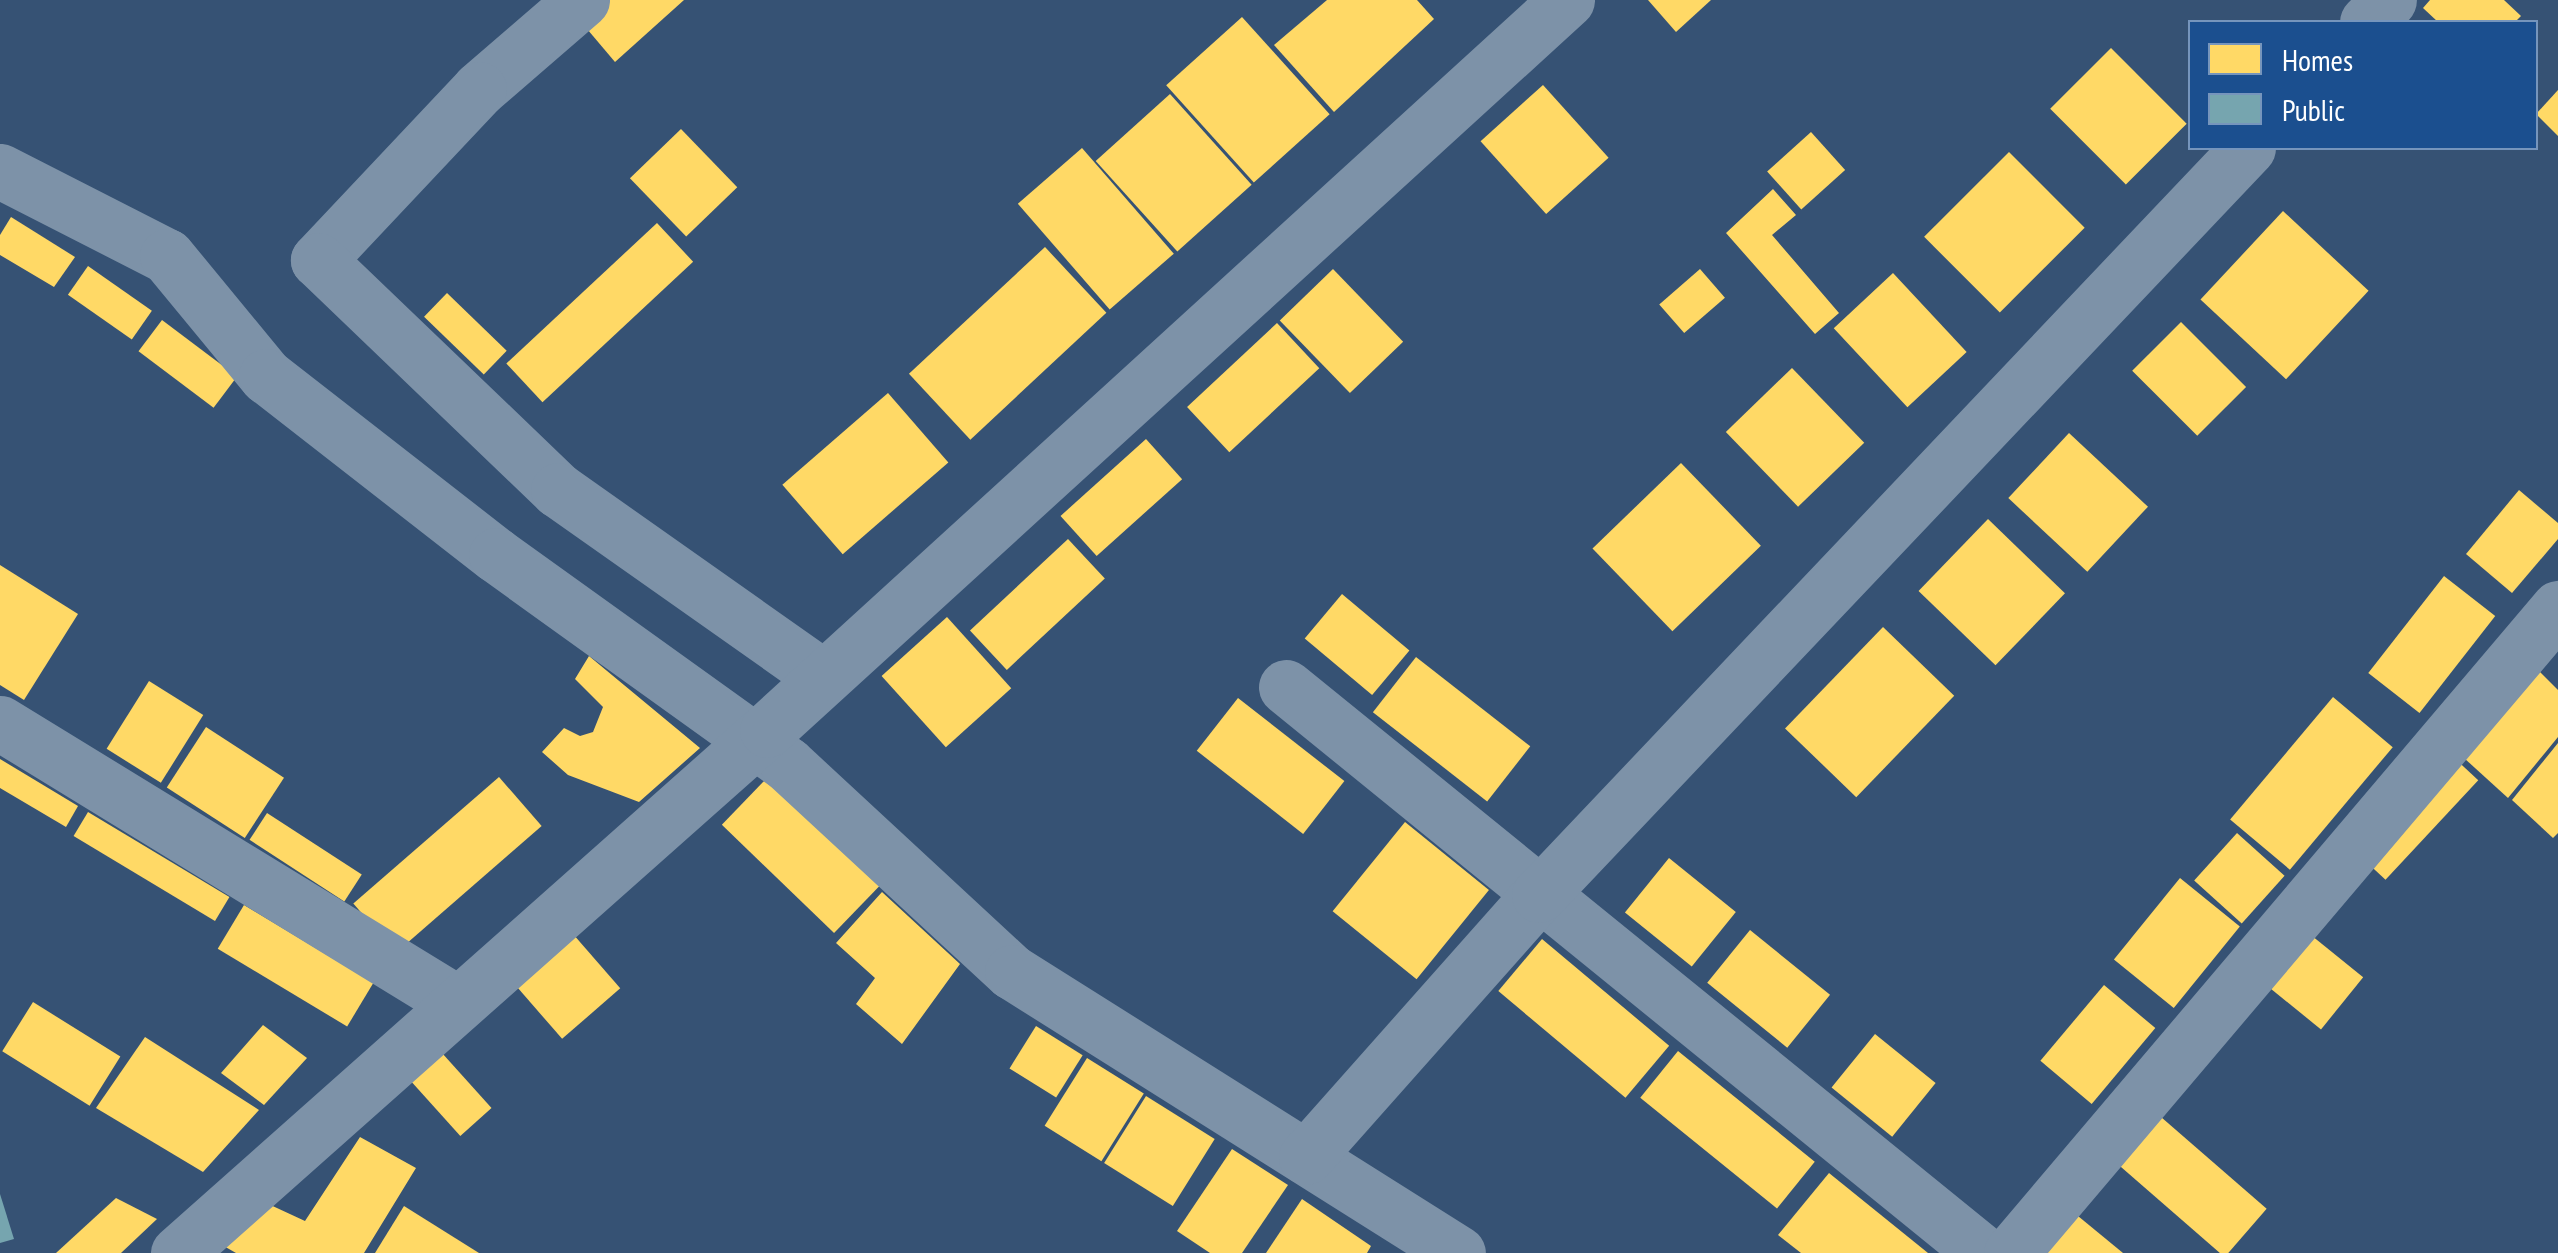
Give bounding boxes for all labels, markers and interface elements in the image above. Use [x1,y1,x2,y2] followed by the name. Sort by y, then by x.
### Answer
[2188,20,2538,150] legend
[2282,40,2353,79] text: Homes
[2282,90,2345,129] text: Public

